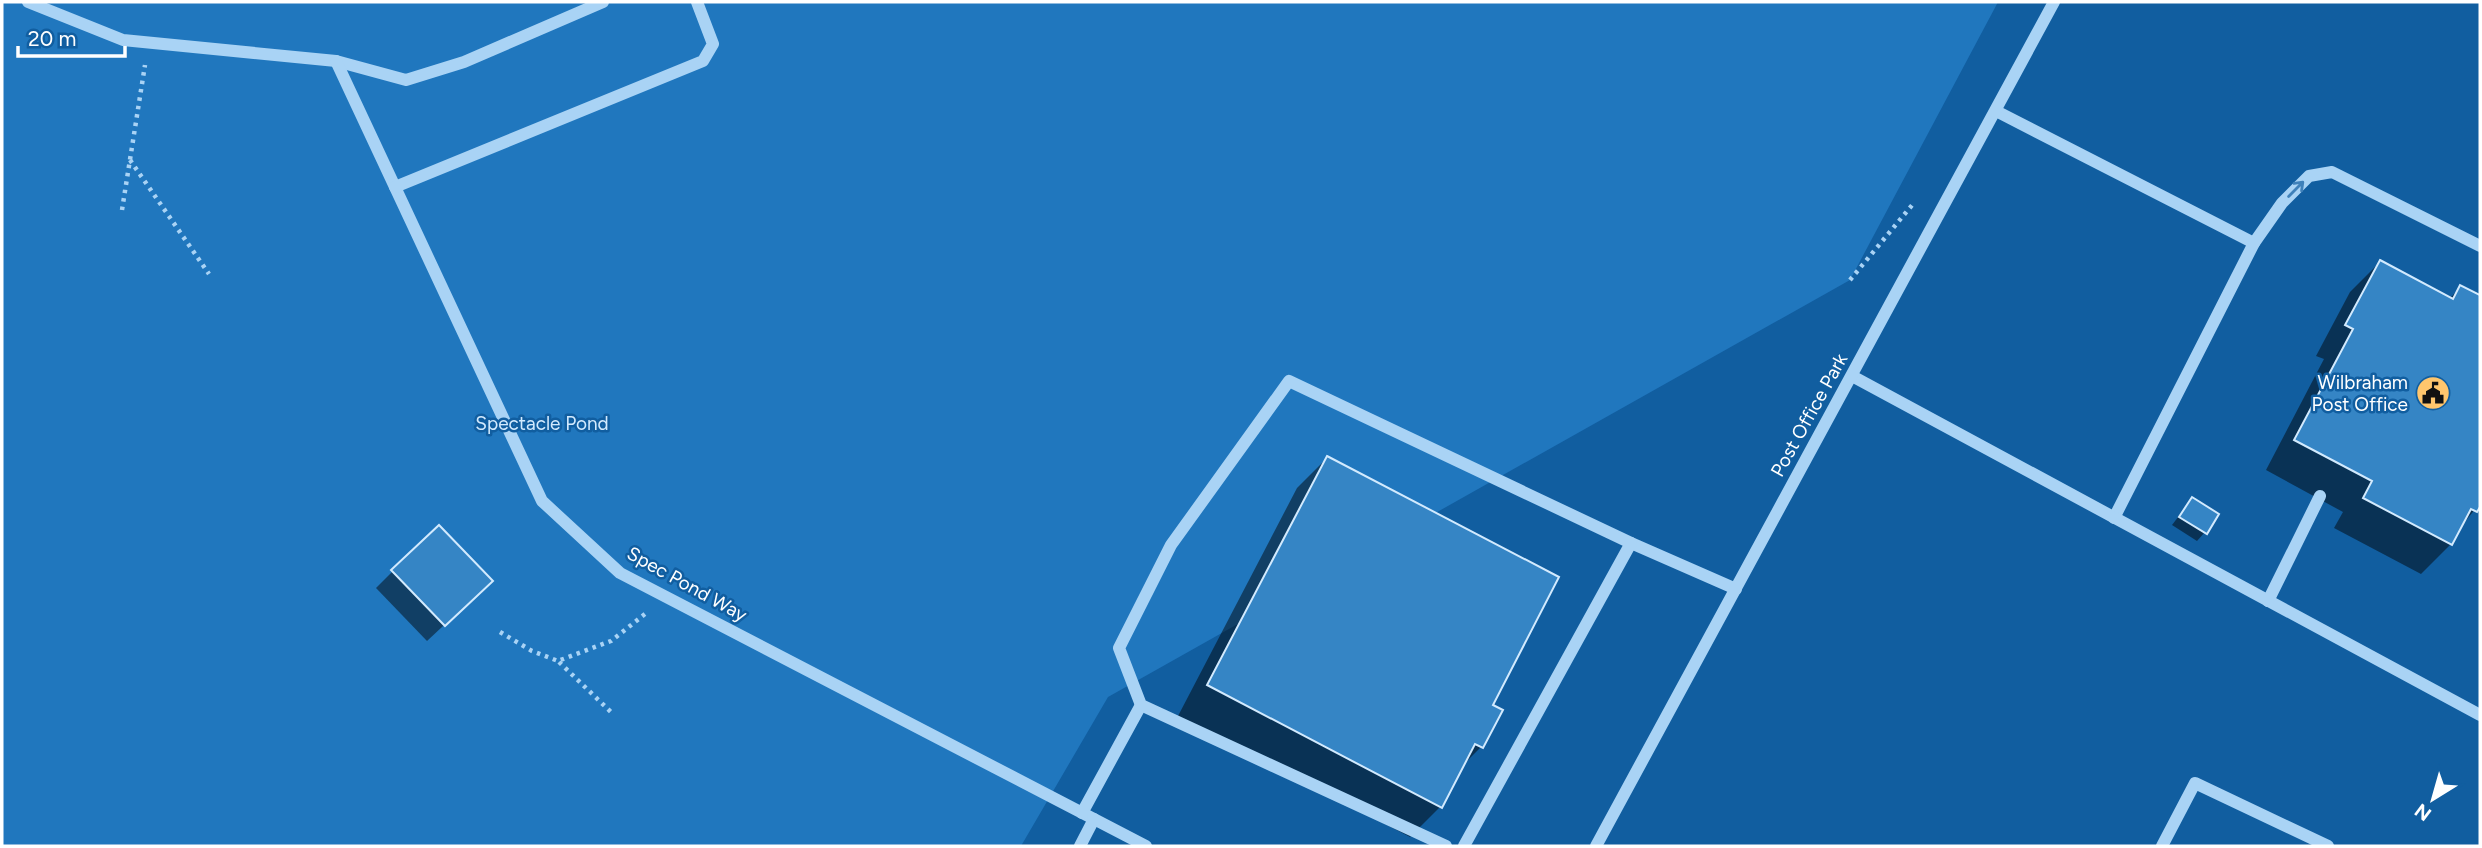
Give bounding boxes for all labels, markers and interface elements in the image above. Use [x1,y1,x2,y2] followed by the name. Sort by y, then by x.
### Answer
[18,14,124,58] scale bar
[28,26,76,51] text: 20 m
[2287,181,2304,198] one-way arrow
[1766,349,1853,481] street label: Post Office Park
[2312,371,2408,416] place label: Wilbraham Post Office
[2414,374,2452,412] public building icon: Wilbraham Post Office
[475,412,609,435] park label: Spectacle Pond
[623,542,751,626] street label: Spec Pond Way
[2398,764,2468,834] north arrow
[2410,799,2436,826] text: N

